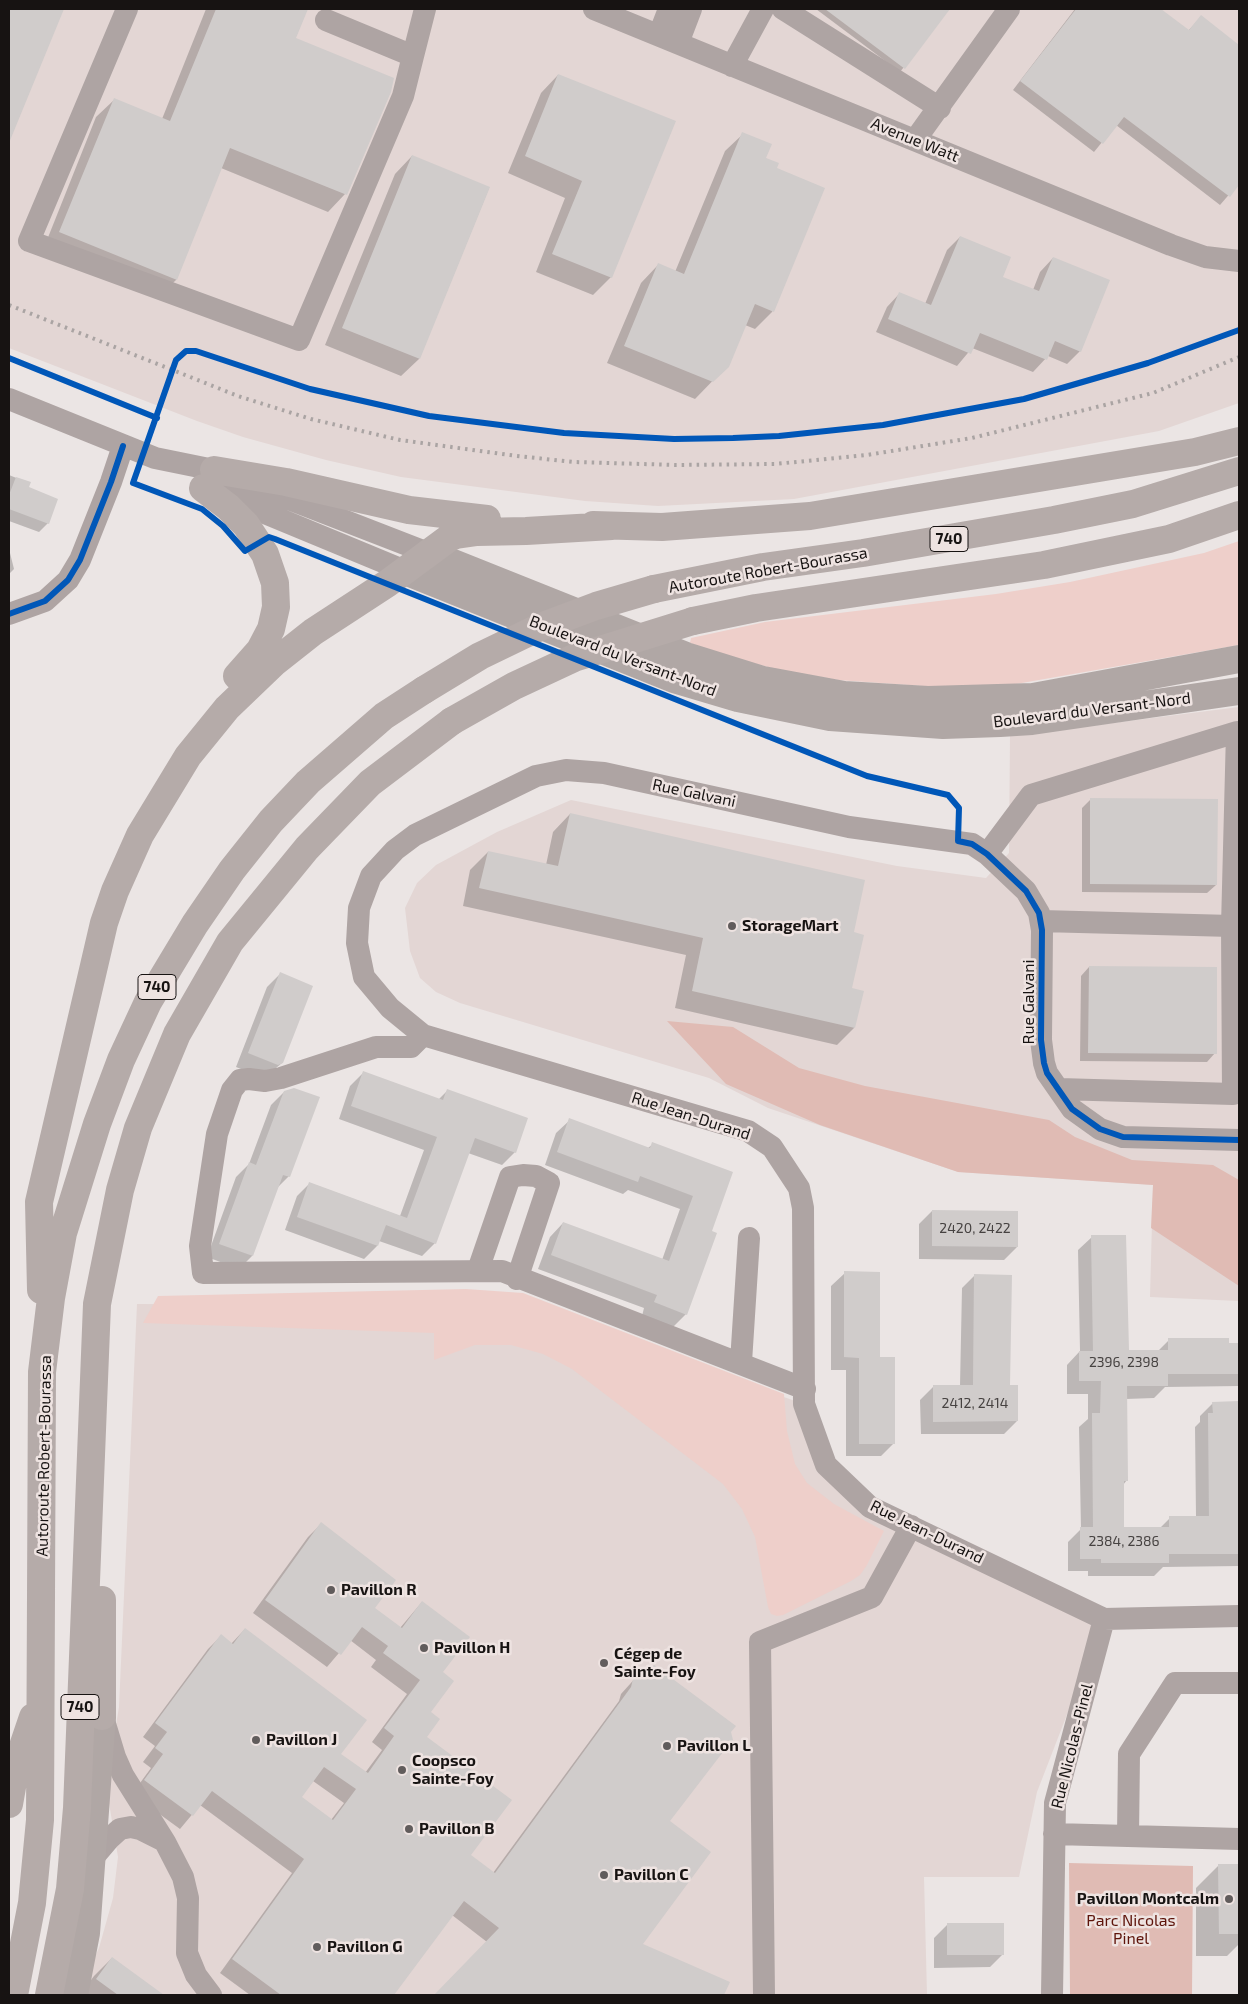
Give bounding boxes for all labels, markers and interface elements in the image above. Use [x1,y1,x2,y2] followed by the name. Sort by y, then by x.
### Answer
[868,114,962,166] street label: Avenue Watt
[930,526,968,552] road number: 740
[667,543,869,597] street label: Autoroute Robert-Bourassa
[527,611,719,701] street label: Boulevard du Versant-Nord
[992,688,1192,732] street label: Boulevard du Versant-Nord
[651,775,737,811] street label: Rue Galvani
[742,916,839,936] place label: StorageMart
[726,920,738,932] marker: StorageMart
[1019,960,1039,1044] street label: Rue Galvani
[138,974,176,1000] road number: 740
[629,1088,753,1144] street label: Rue Jean-Durand
[939,1220,1011,1236] house number: 2420, 2422
[1089,1354,1159,1370] house number: 2396, 2398
[33,1355,55,1557] street label: Autoroute Robert-Bourassa
[942,1395,1008,1411] house number: 2412, 2414
[867,1496,987,1568] street label: Rue Jean-Durand
[1088,1533,1160,1549] house number: 2384, 2386
[341,1580,417,1600] place label: Pavillon R
[325,1584,337,1596] marker: Pavillon R
[434,1638,510,1658] place label: Pavillon H
[418,1642,430,1654] marker: Pavillon H
[614,1644,696,1682] place label: Cégep de Sainte-Foy
[598,1657,610,1669] marker: Cégep de Sainte-Foy
[1047,1682,1097,1810] street label: Rue Nicolas-Pinel
[61,1694,99,1720] road number: 740
[266,1730,337,1750] place label: Pavillon J
[250,1734,262,1746] marker: Pavillon J
[677,1736,751,1756] place label: Pavillon L
[661,1740,673,1752] marker: Pavillon L
[412,1751,494,1789] place label: Coopsco Sainte-Foy
[396,1764,408,1776] marker: Coopsco Sainte-Foy
[419,1819,495,1839] place label: Pavillon B
[403,1823,415,1835] marker: Pavillon B
[614,1865,689,1885] place label: Pavillon C
[598,1869,610,1881] marker: Pavillon C
[1077,1889,1219,1909] place label: Pavillon Montcalm
[1223,1893,1235,1905] marker: Pavillon Montcalm
[1086,1911,1176,1949] park label: Parc Nicolas Pinel
[327,1937,403,1957] place label: Pavillon G
[311,1941,323,1953] marker: Pavillon G

